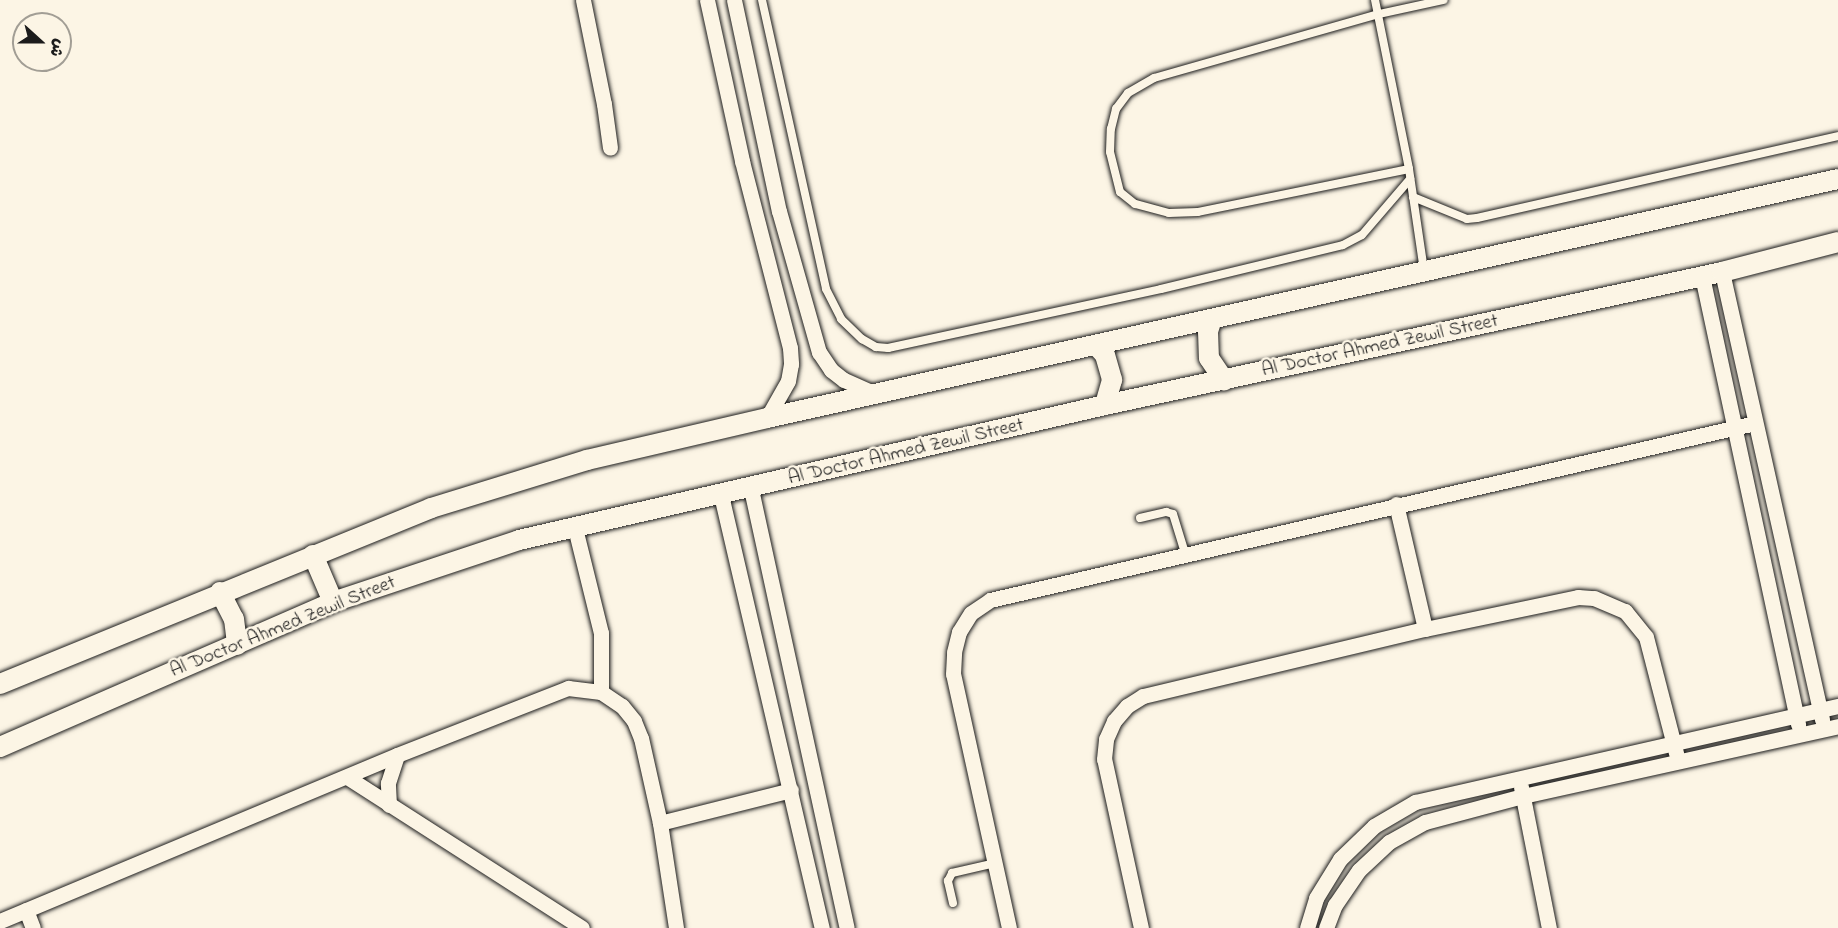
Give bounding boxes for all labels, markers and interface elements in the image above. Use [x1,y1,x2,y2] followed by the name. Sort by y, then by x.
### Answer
[12,12,72,72] north arrow
[43,35,71,60] text: ش
[1259,309,1501,383] street label: Al Doctor Ahmed Zewil Street
[786,413,1026,491] street label: Al Doctor Ahmed Zewil Street
[167,571,399,683] street label: Al Doctor Ahmed Zewil Street

